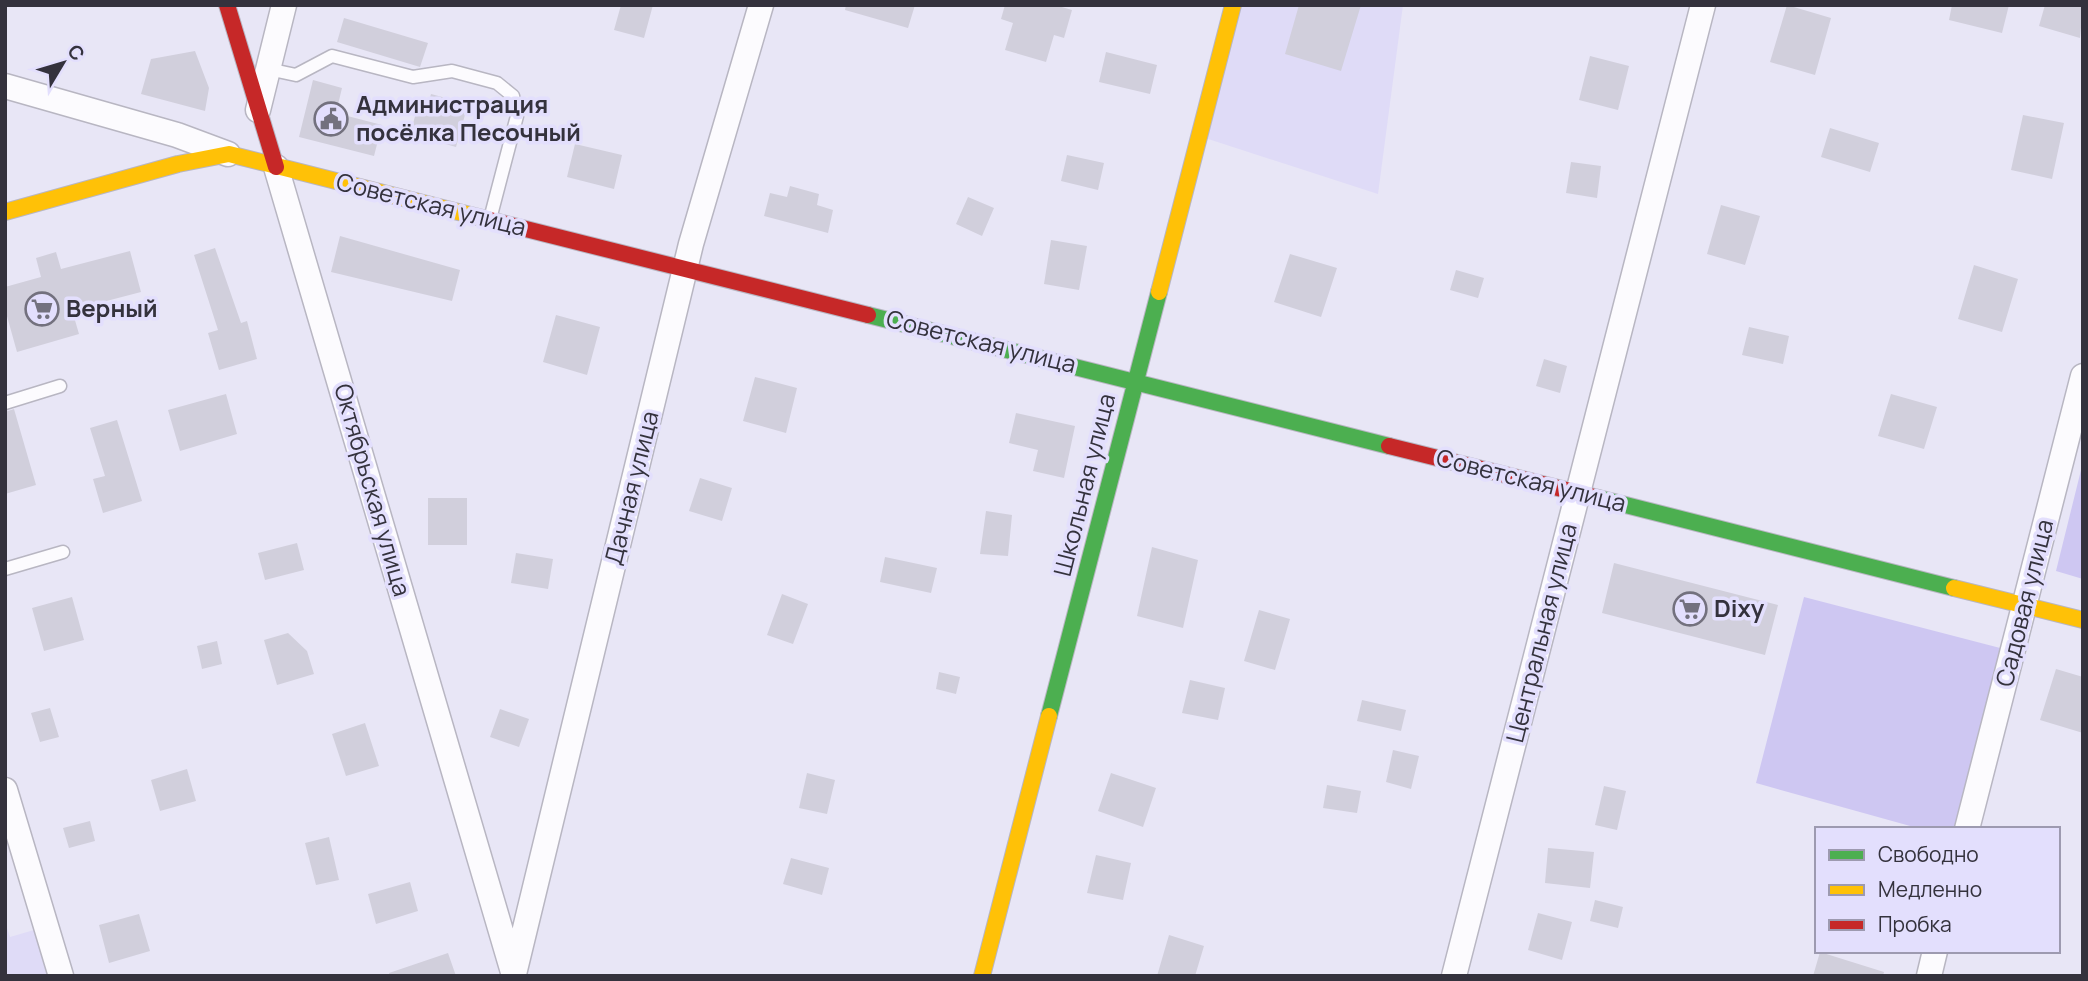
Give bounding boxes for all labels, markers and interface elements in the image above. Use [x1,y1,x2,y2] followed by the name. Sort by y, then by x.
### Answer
[28,28,98,98] north arrow
[62,39,91,66] text: С
[356,87,581,148] place label: Администрация посёлка Песочный
[312,100,350,138] public building icon: Администрация посёлка Песочный
[333,164,530,243] street label: Советская улица
[23,290,61,328] supermarket icon: Верный
[66,291,158,324] place label: Верный
[883,301,1080,380] street label: Советская улица
[327,379,420,600] street label: Октябрьская улица
[1045,390,1122,579] street label: Школьная улица
[595,407,666,568] street label: Дачная улица
[1433,440,1630,519] street label: Советская улица
[1987,516,2060,690] street label: Садовая улица
[1497,520,1584,746] street label: Центральная улица
[1671,590,1709,628] supermarket icon: Dixy
[1714,591,1765,624] place label: Dixy
[1815,827,2060,953] legend
[1878,840,1979,868] text: Свободно
[1878,875,1982,903] text: Медленно
[1878,910,1952,938] text: Пробка

